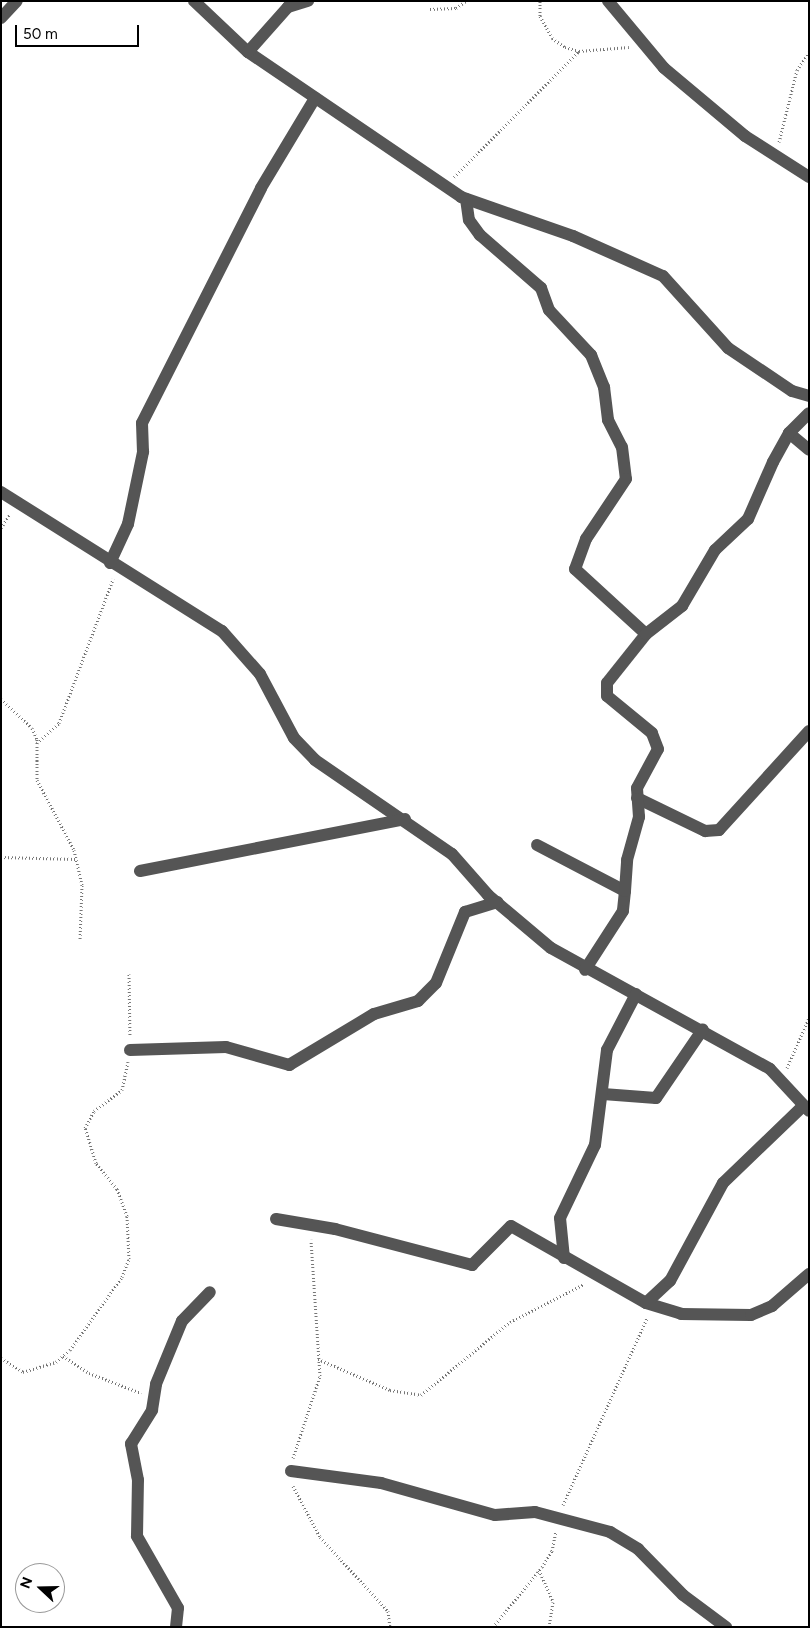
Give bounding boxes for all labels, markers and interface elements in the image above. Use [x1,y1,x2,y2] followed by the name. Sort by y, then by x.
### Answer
[18,15,141,47] scale bar
[23,25,58,43] text: 50 m
[15,1563,65,1613] north arrow
[17,1575,36,1591] text: N

